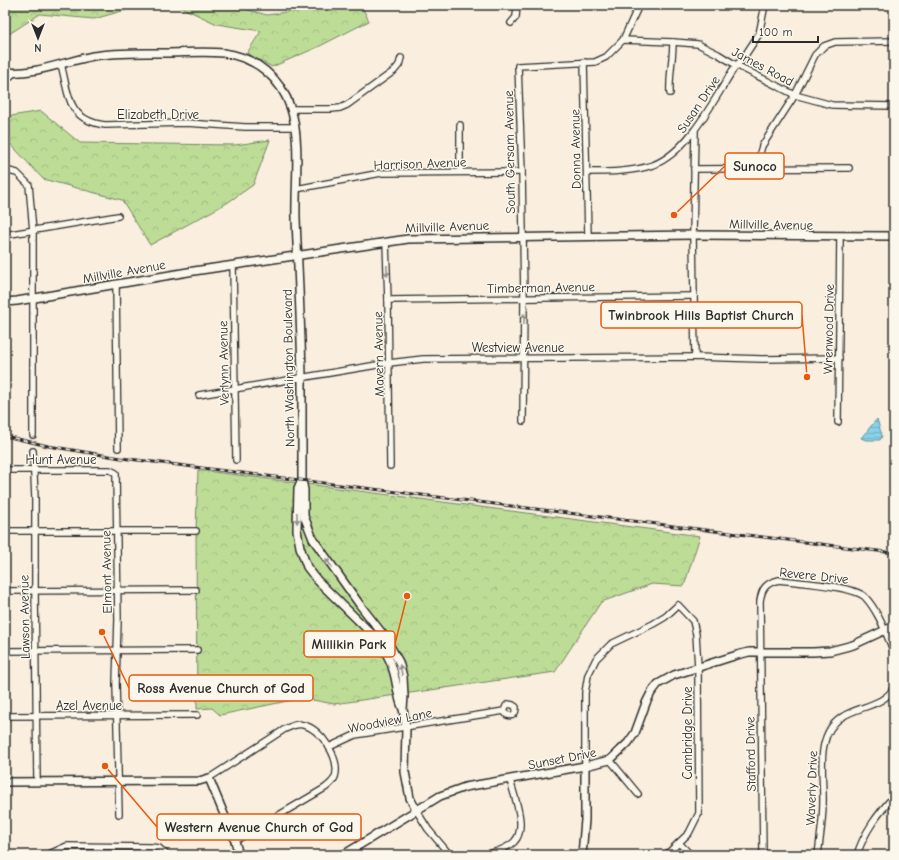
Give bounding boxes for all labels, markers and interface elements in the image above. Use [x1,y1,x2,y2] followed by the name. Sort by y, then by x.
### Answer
[18,18,58,58] north arrow
[753,18,818,44] scale bar
[759,25,792,39] text: 100 m
[34,41,42,54] text: N
[729,44,796,89] street label: James Road
[674,73,723,136] street label: Susan Drive
[501,90,518,214] street label: South Gersam Avenue
[117,107,200,122] street label: Elizabeth Drive
[567,108,584,189] street label: Donna Avenue
[725,153,784,179] callout: Sunoco
[373,154,467,173] street label: Harrison Avenue
[733,158,777,175] text: Sunoco
[729,216,814,233] street label: Millville Avenue
[405,218,490,235] street label: Millville Avenue
[81,257,167,286] street label: Millville Avenue
[383,265,390,277] one-way arrow
[487,279,595,296] street label: Timberman Avenue
[820,283,837,374] street label: Wrenwood Drive
[280,289,297,447] street label: North Washington Boulevard
[601,302,802,328] callout: Twinbrook Hills Baptist Church
[608,307,794,324] text: Twinbrook Hills Baptist Church
[370,311,387,397] street label: Mavern Avenue
[521,312,527,325] one-way arrow
[215,320,232,406] street label: Verlynn Avenue
[472,340,565,355] street label: Westview Avenue
[26,452,97,467] street label: Hunt Avenue
[294,512,300,525] one-way arrow
[98,530,115,614] street label: Elmont Avenue
[325,558,333,568] one-way arrow
[779,564,850,587] street label: Revere Drive
[16,574,33,659] street label: Lawson Avenue
[304,631,395,657] callout: Millikin Park
[312,636,387,653] text: Millikin Park
[398,664,404,676] one-way arrow
[129,675,313,701] callout: Ross Avenue Church of God
[137,680,305,697] text: Ross Avenue Church of God
[680,686,695,780] street label: Cambridge Drive
[56,698,123,713] street label: Azel Avenue
[347,705,434,736] street label: Woodview Lane
[742,716,759,792] street label: Stafford Drive
[527,744,598,772] street label: Sunset Drive
[803,750,820,826] street label: Waverly Drive
[157,814,361,840] callout: Western Avenue Church of God
[165,819,353,836] text: Western Avenue Church of God

